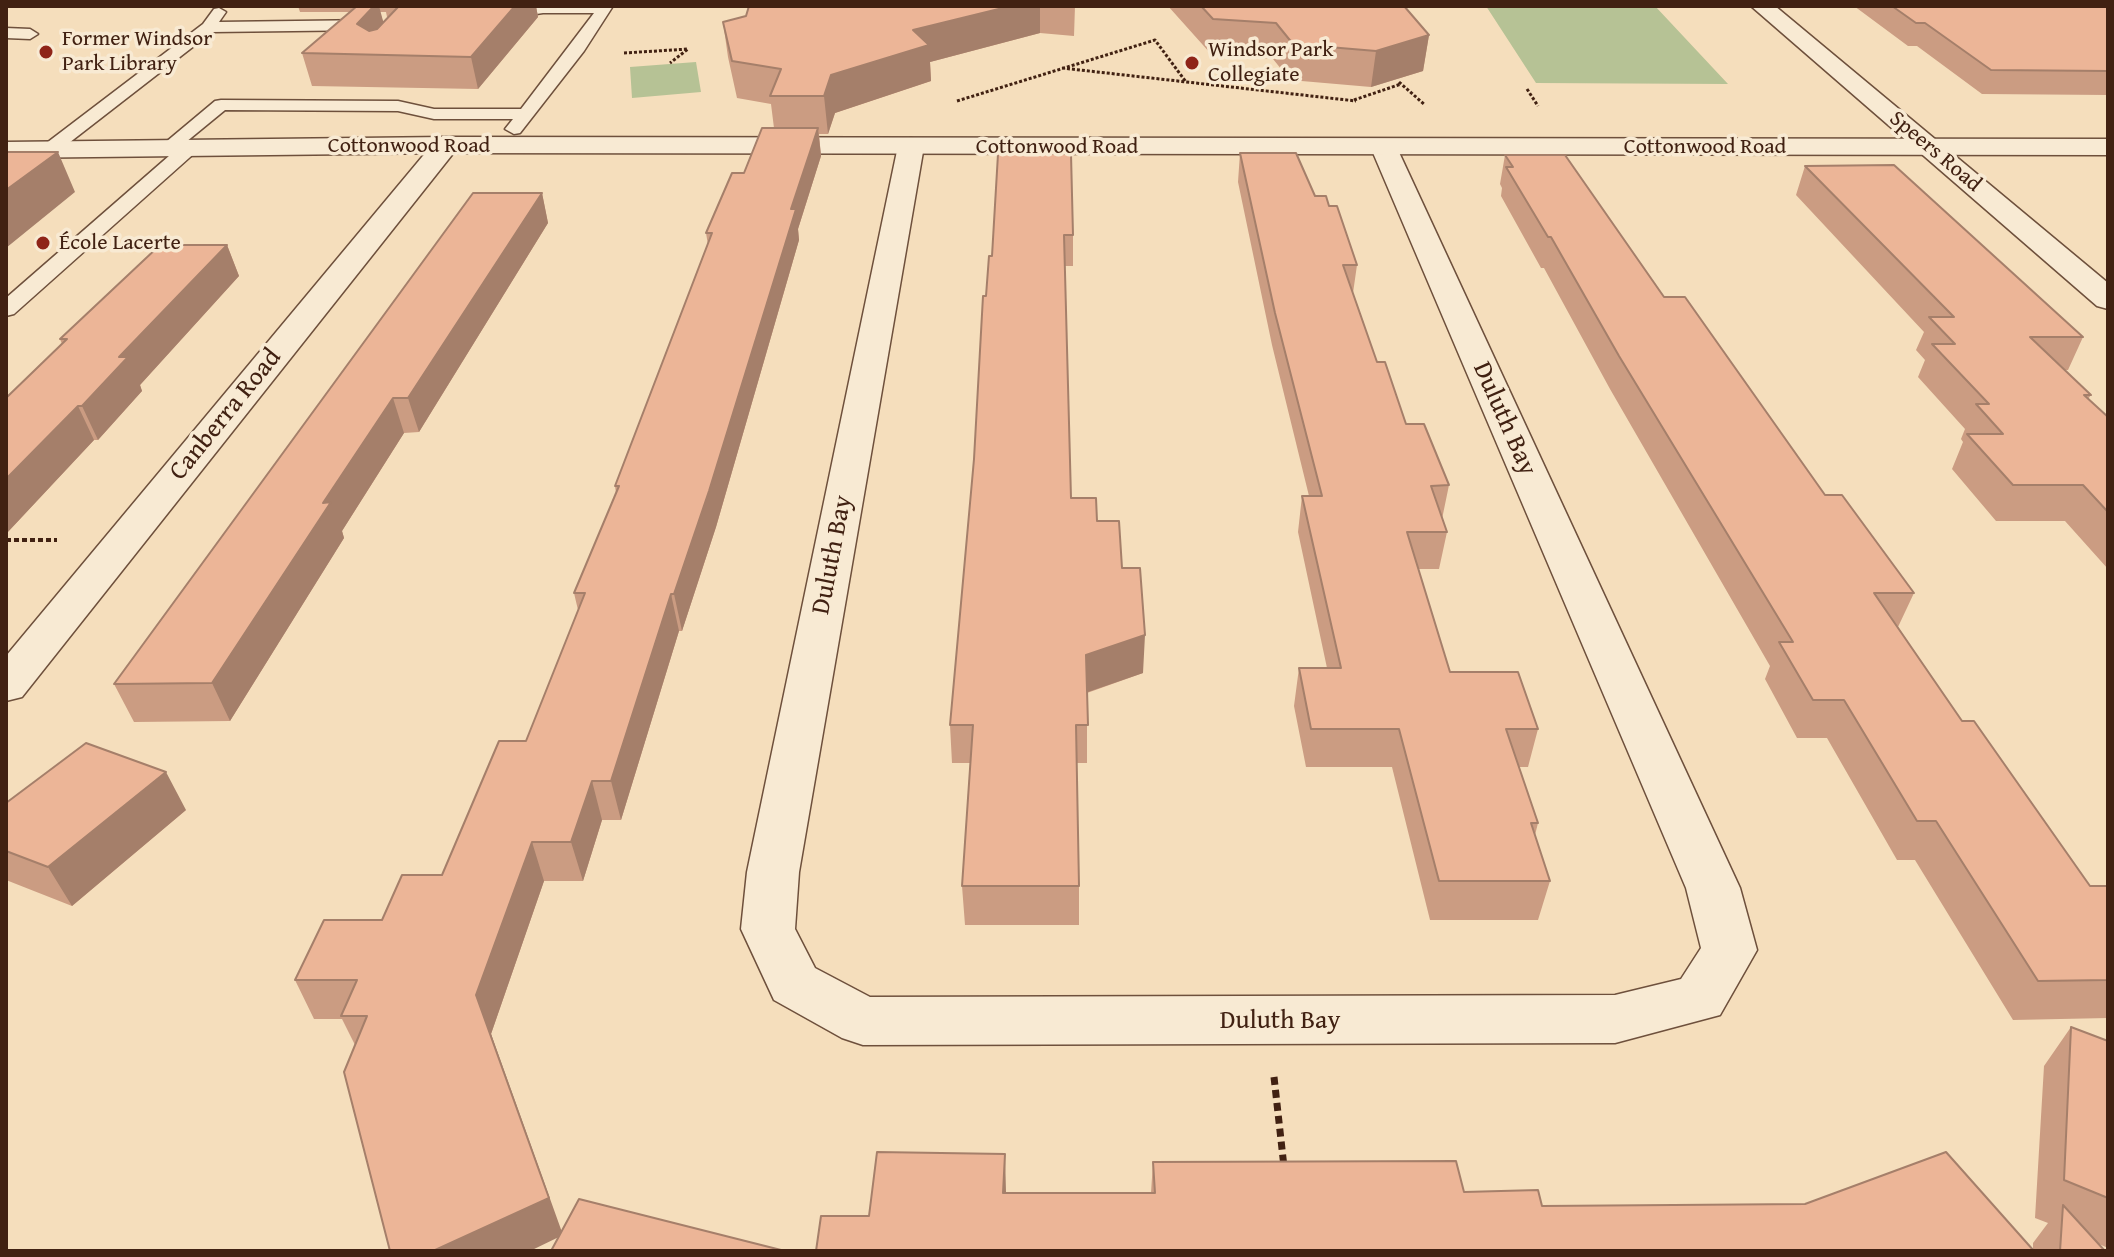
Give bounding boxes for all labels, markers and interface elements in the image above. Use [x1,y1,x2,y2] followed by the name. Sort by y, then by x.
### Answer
[62,26,212,78] place label: Former Windsor Park Library
[1208,37,1333,88] place label: Windsor Park Collegiate
[37,43,55,61] marker: Former Windsor Park Library
[1183,54,1201,72] marker: Windsor Park Collegiate
[1884,106,1986,198] street label: Speers Road
[328,133,490,159] street label: Cottonwood Road
[976,134,1138,160] street label: Cottonwood Road
[1624,134,1786,160] street label: Cottonwood Road
[59,230,181,256] place label: École Lacerte
[34,234,52,252] marker: École Lacerte
[163,343,289,487] street label: Canberra Road
[1465,358,1543,480] street label: Duluth Bay
[806,493,860,617] street label: Duluth Bay
[1220,1005,1340,1037] street label: Duluth Bay

